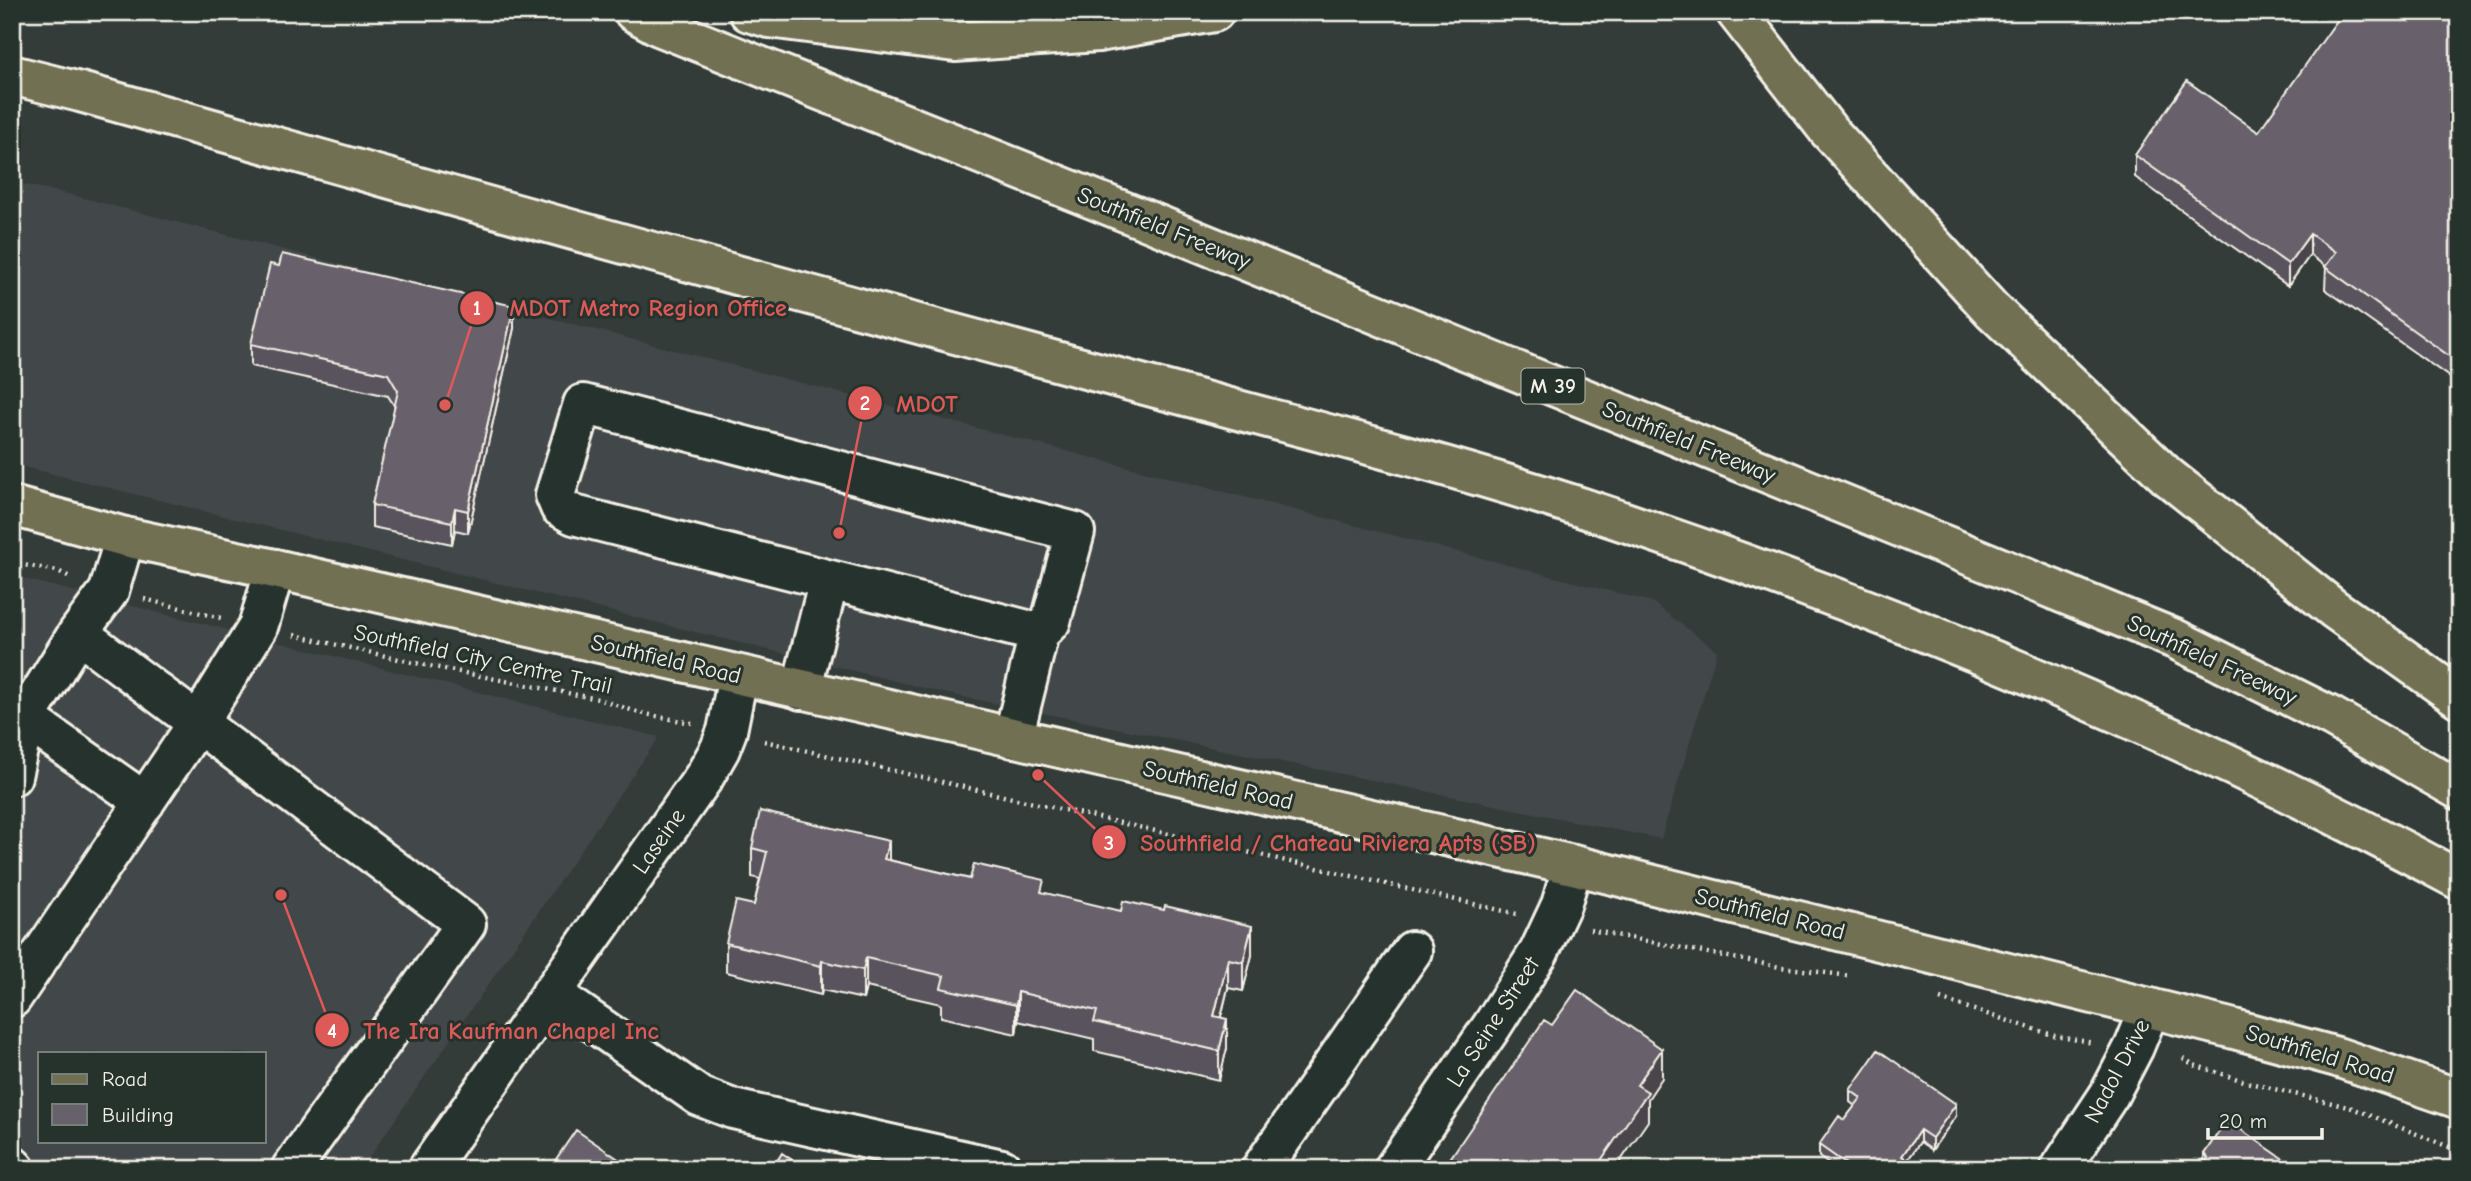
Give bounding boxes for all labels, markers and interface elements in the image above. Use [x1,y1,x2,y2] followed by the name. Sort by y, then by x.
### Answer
[1074,181,1255,275] street label: Southfield Freeway
[460,285,801,330] callout: MDOT Metro Region Office
[509,294,787,322] text: MDOT Metro Region Office
[473,296,481,320] text: 1
[1522,368,1584,404] road number: M 39
[847,381,972,426] callout: MDOT
[896,390,958,418] text: MDOT
[860,391,870,415] text: 2
[1599,395,1780,489] street label: Southfield Freeway
[2123,609,2302,711] street label: Southfield Freeway
[351,618,615,700] street label: Southfield City Centre Trail
[588,629,744,689] street label: Southfield Road
[1140,755,1296,815] street label: Southfield Road
[627,803,691,879] street label: Laseine
[1092,820,1550,865] callout: Southfield / Chateau Riviera Apts (SB)
[1140,829,1536,857] text: Southfield / Chateau Riviera Apts (SB)
[1104,831,1114,855] text: 3
[1692,882,1848,946] street label: Southfield Road
[1441,951,1546,1092] street label: La Seine Street
[314,1008,673,1053] callout: The Ira Kaufman Chapel Inc
[2078,1015,2156,1127] street label: Nadol Drive
[363,1017,659,1045] text: The Ira Kaufman Chapel Inc
[327,1019,337,1043] text: 4
[2243,1019,2397,1089] street label: Southfield Road
[38,1052,266,1142] legend
[102,1067,147,1091] text: Road
[2208,1097,2322,1141] scale bar
[102,1103,174,1127] text: Building
[2219,1109,2267,1133] text: 20 m

